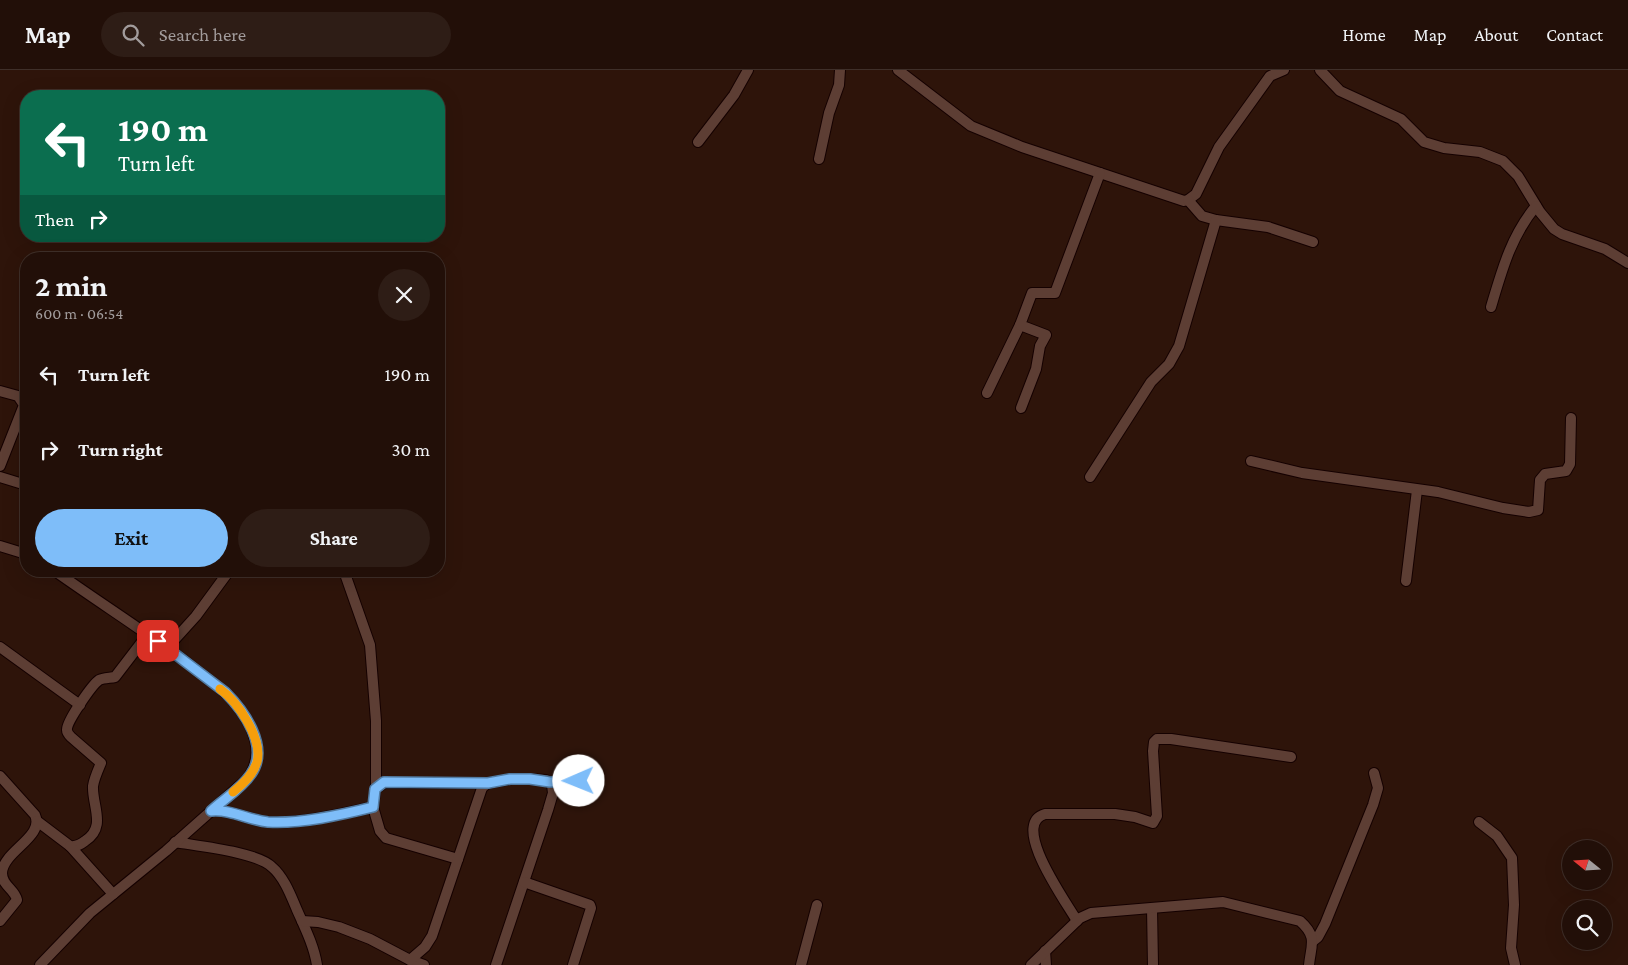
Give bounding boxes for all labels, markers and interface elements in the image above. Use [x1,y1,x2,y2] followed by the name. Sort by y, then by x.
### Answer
[101,12,451,57] search box
[25,21,71,48] text: Map
[119,21,147,49] icon: search
[159,24,246,45] text: Search here
[1343,25,1386,45] text: Home
[1414,25,1446,45] text: Map
[1474,25,1518,45] text: About
[1546,25,1603,45] text: Contact
[35,110,100,175] icon: left
[118,110,208,149] text: 190 m
[118,151,195,176] text: Turn left
[84,205,112,233] icon: right
[35,209,74,230] text: Then
[35,269,107,302] text: 2 min
[378,269,430,321] button: close
[35,305,123,322] text: 600 m · 06:54
[35,361,63,389] icon: left
[78,364,150,385] text: Turn left
[384,364,430,385] text: 190 m
[35,436,63,464] icon: right
[78,439,163,460] text: Turn right
[391,439,430,460] text: 30 m
[35,509,228,567] button: Exit
[238,509,430,567] button: Share
[137,620,179,662] pin
[144,627,172,655] icon: arrive
[552,754,604,806] position arrow
[1562,840,1612,890] north arrow
[1562,840,1612,950] map controls
[1562,900,1612,950] button: search

